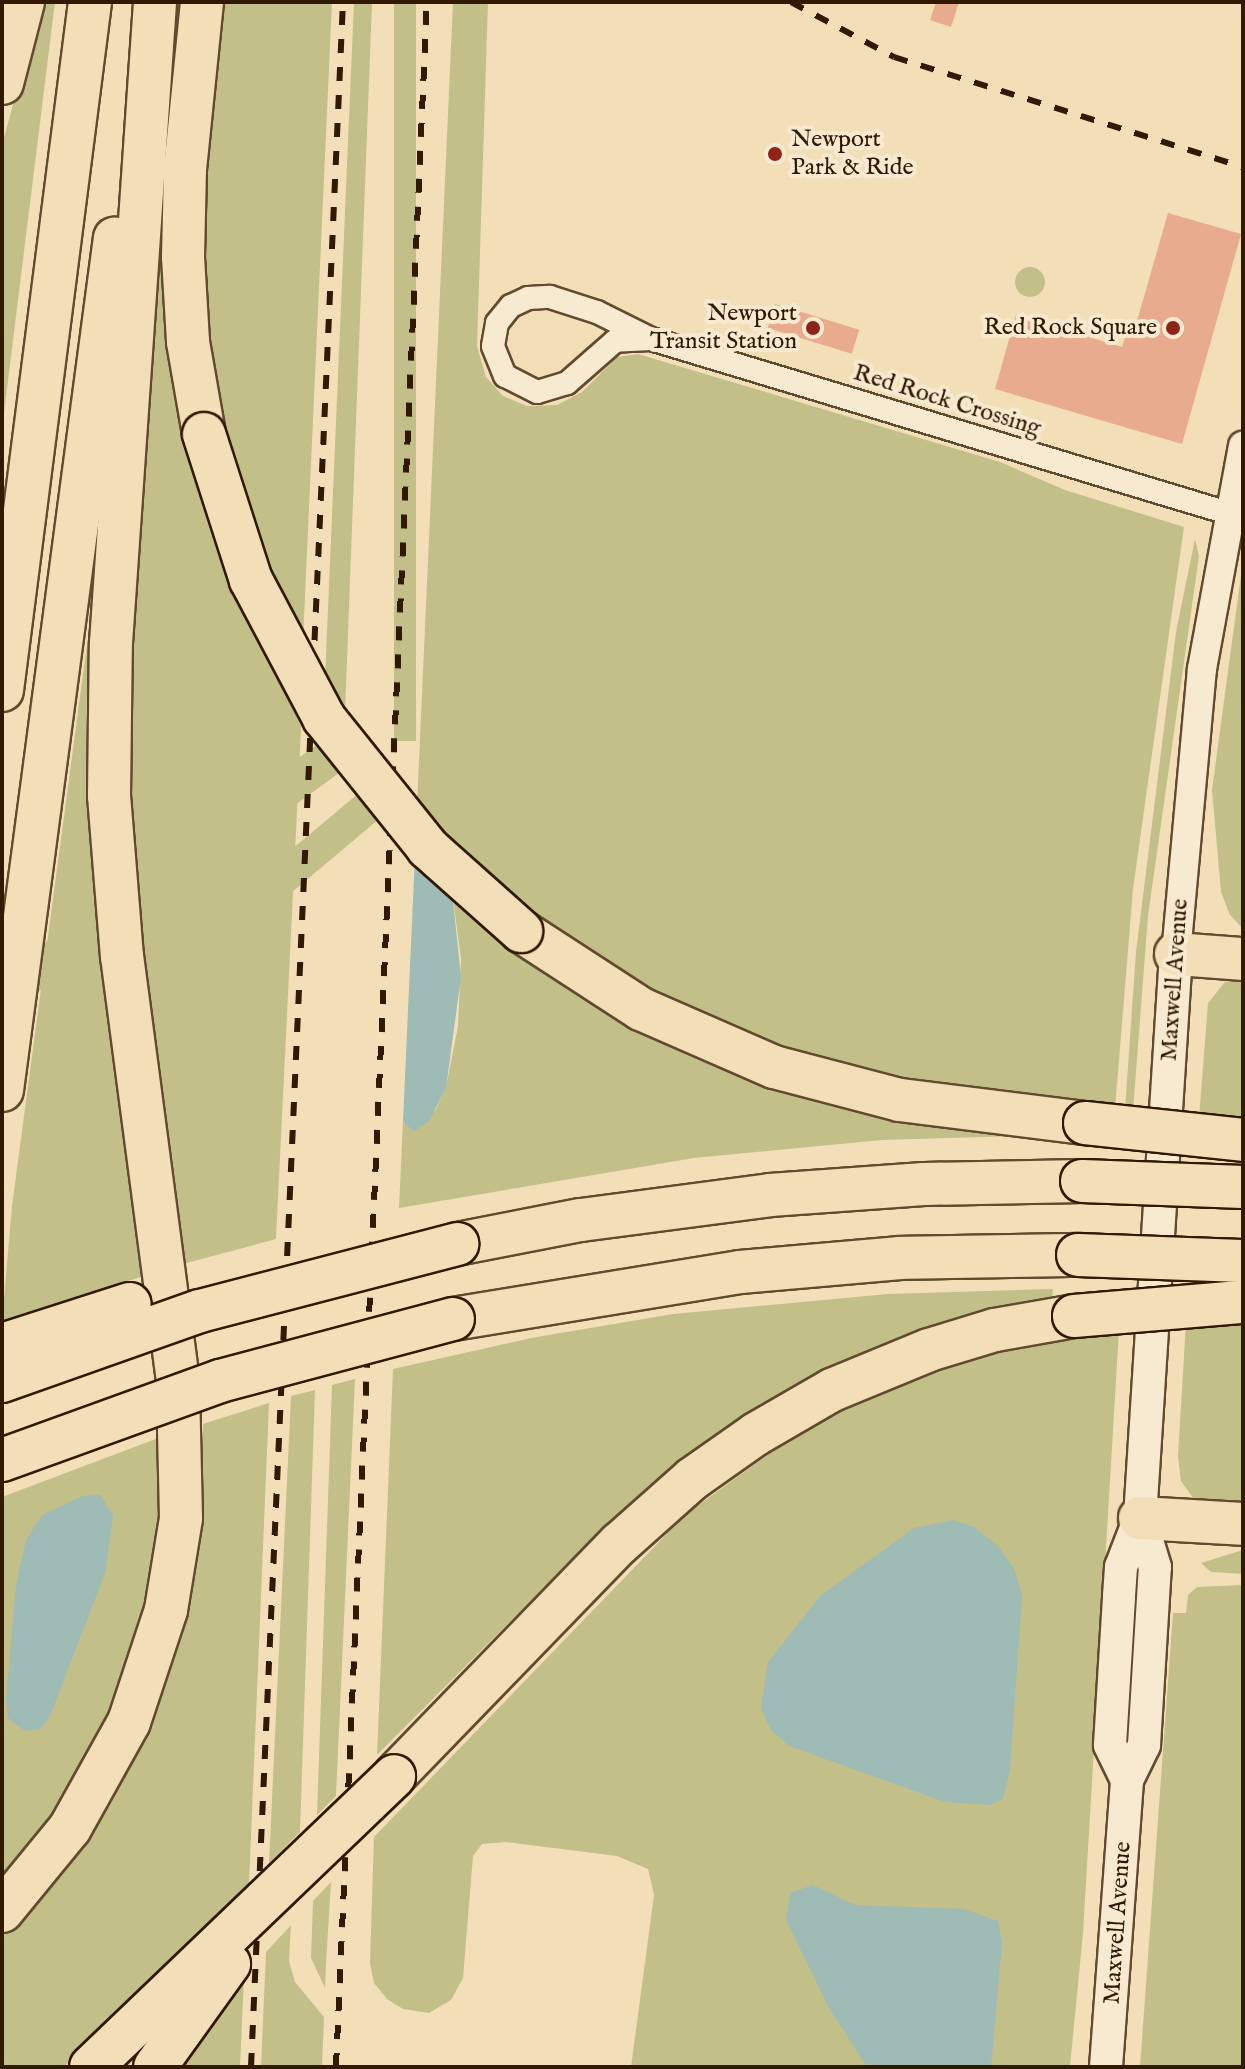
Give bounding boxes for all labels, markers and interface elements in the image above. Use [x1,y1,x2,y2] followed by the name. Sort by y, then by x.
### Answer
[791,126,913,182] place label: Newport Park & Ride
[766,145,784,163] marker: Newport Park & Ride
[650,300,797,356] place label: Newport Transit Station
[984,314,1157,342] place label: Red Rock Square
[804,319,822,337] marker: Newport Transit Station
[1164,319,1182,337] marker: Red Rock Square
[850,359,1044,443] street label: Red Rock Crossing
[1155,898,1195,1062] street label: Maxwell Avenue
[1098,1841,1138,2005] street label: Maxwell Avenue

